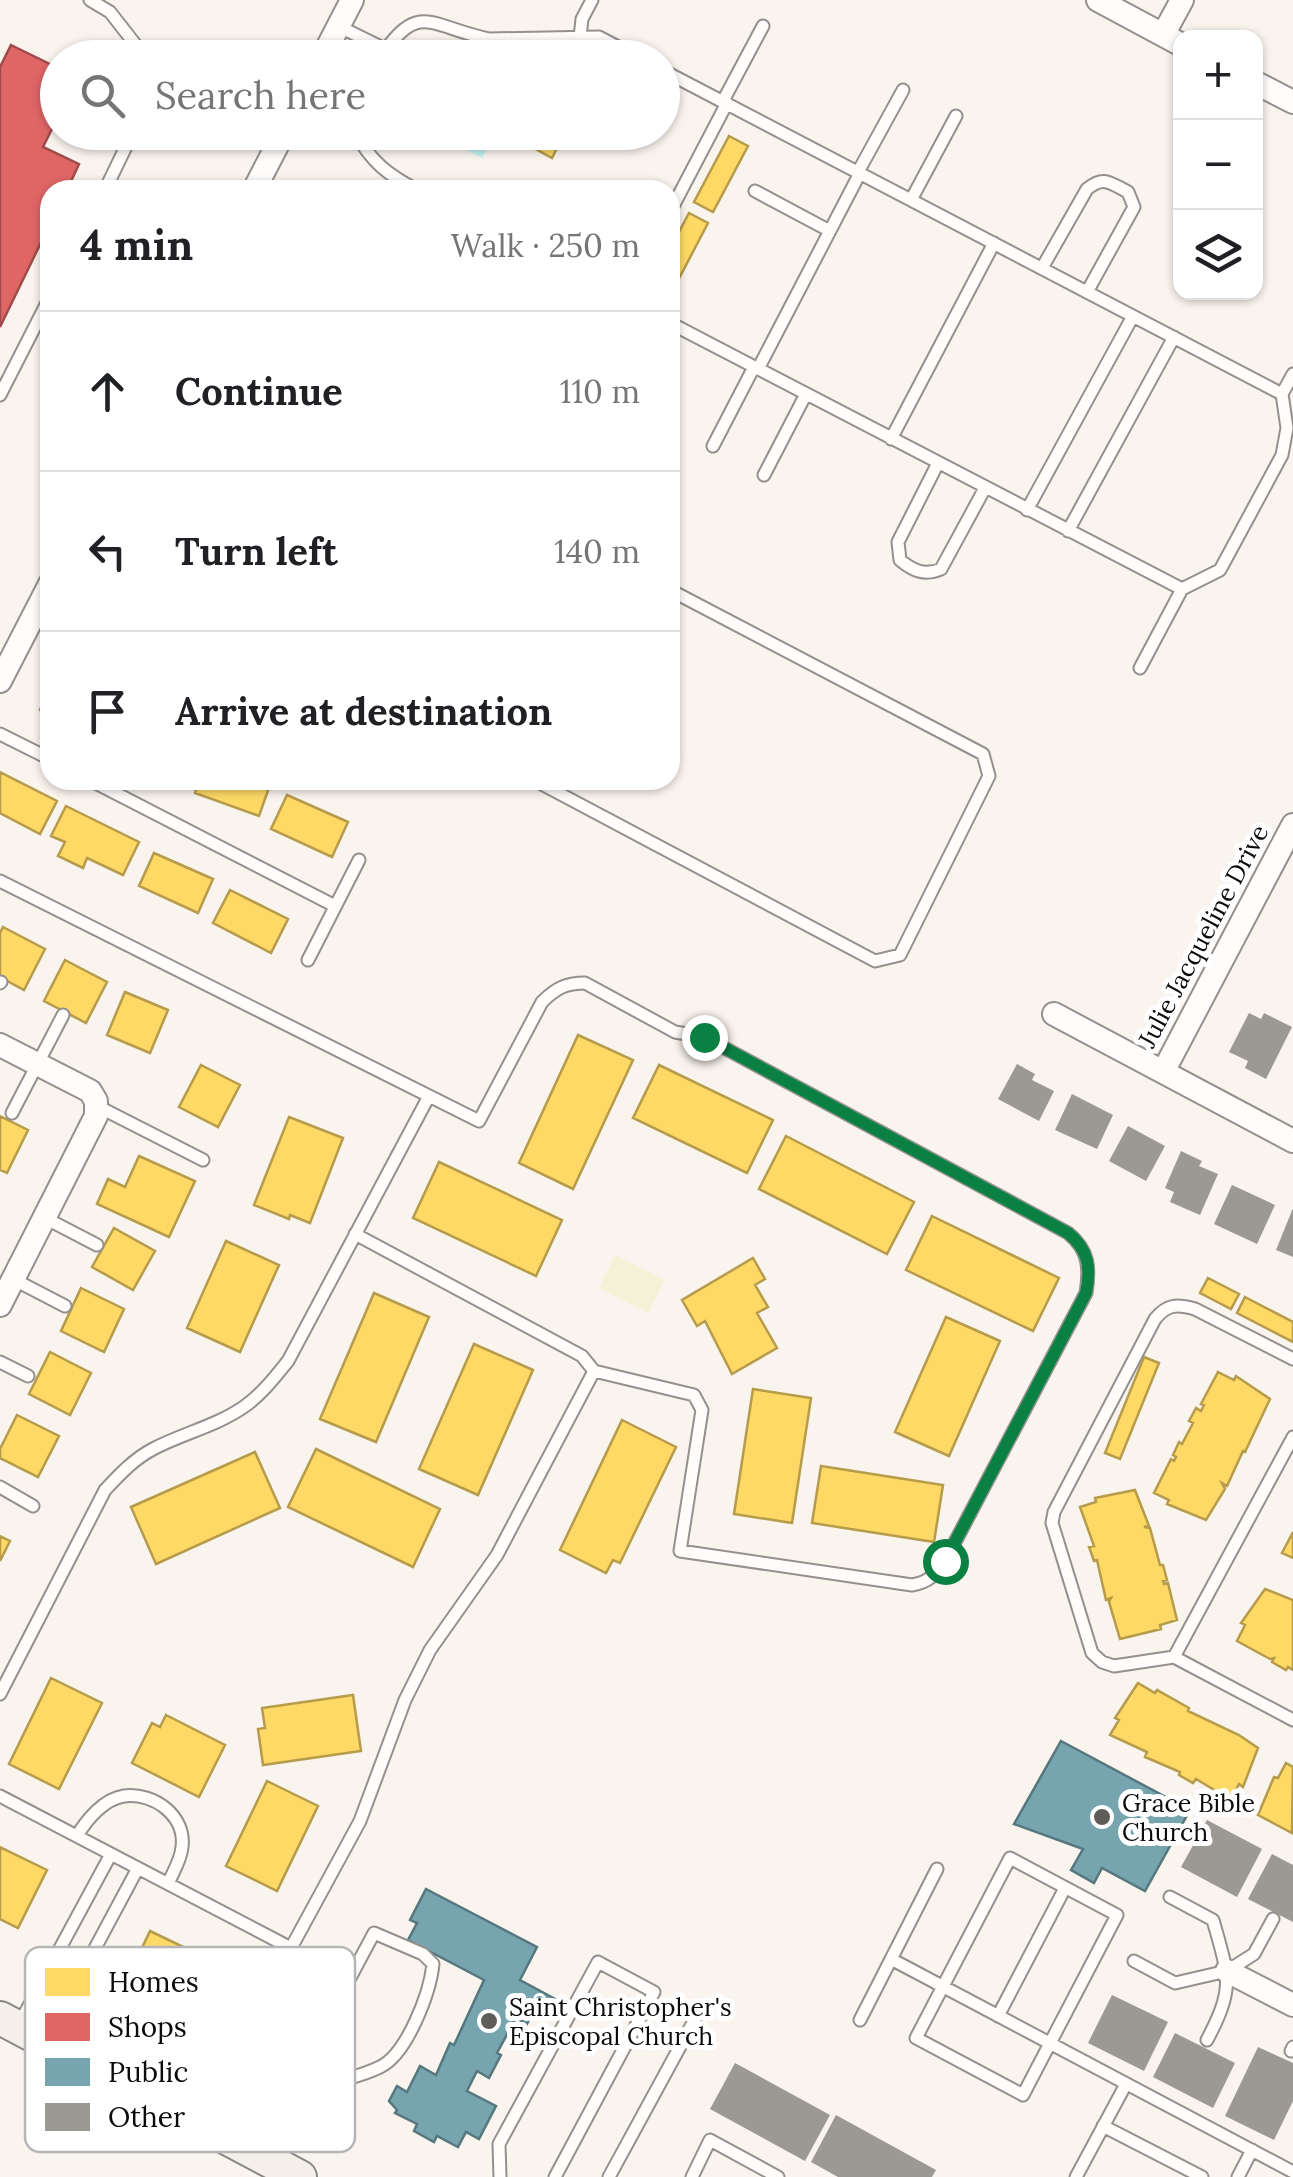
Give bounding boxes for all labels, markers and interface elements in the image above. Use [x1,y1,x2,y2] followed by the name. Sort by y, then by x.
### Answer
[1173,30,1263,300] map controls
[1173,30,1263,120] button: +
[40,40,680,150] search box
[75,68,130,123] icon: search
[155,71,366,119] text: Search here
[1173,120,1263,210] button: −
[1173,210,1263,300] button: layers
[80,218,193,272] text: 4 min
[451,225,640,266] text: Walk · 250 m
[80,364,135,419] icon: ahead
[175,367,343,415] text: Continue
[560,371,640,412] text: 110 m
[80,524,135,579] icon: left
[175,527,338,575] text: Turn left
[554,531,640,572] text: 140 m
[80,684,135,739] icon: arrive
[175,687,552,735] text: Arrive at destination
[1130,819,1275,1054] street label: Julie Jacqueline Drive
[682,1015,728,1061] route end
[923,1539,969,1585] route start
[1122,1787,1255,1848] place label: Grace Bible Church
[1091,1806,1113,1828] marker: Grace Bible Church
[25,1947,355,2152] legend
[108,1964,199,2000] text: Homes
[509,1991,732,2052] place label: Saint Christopher's Episcopal Church
[108,2009,187,2045] text: Shops
[478,2010,500,2032] marker: Saint Christopher's Episcopal Church
[108,2054,188,2090] text: Public
[108,2099,185,2135] text: Other

